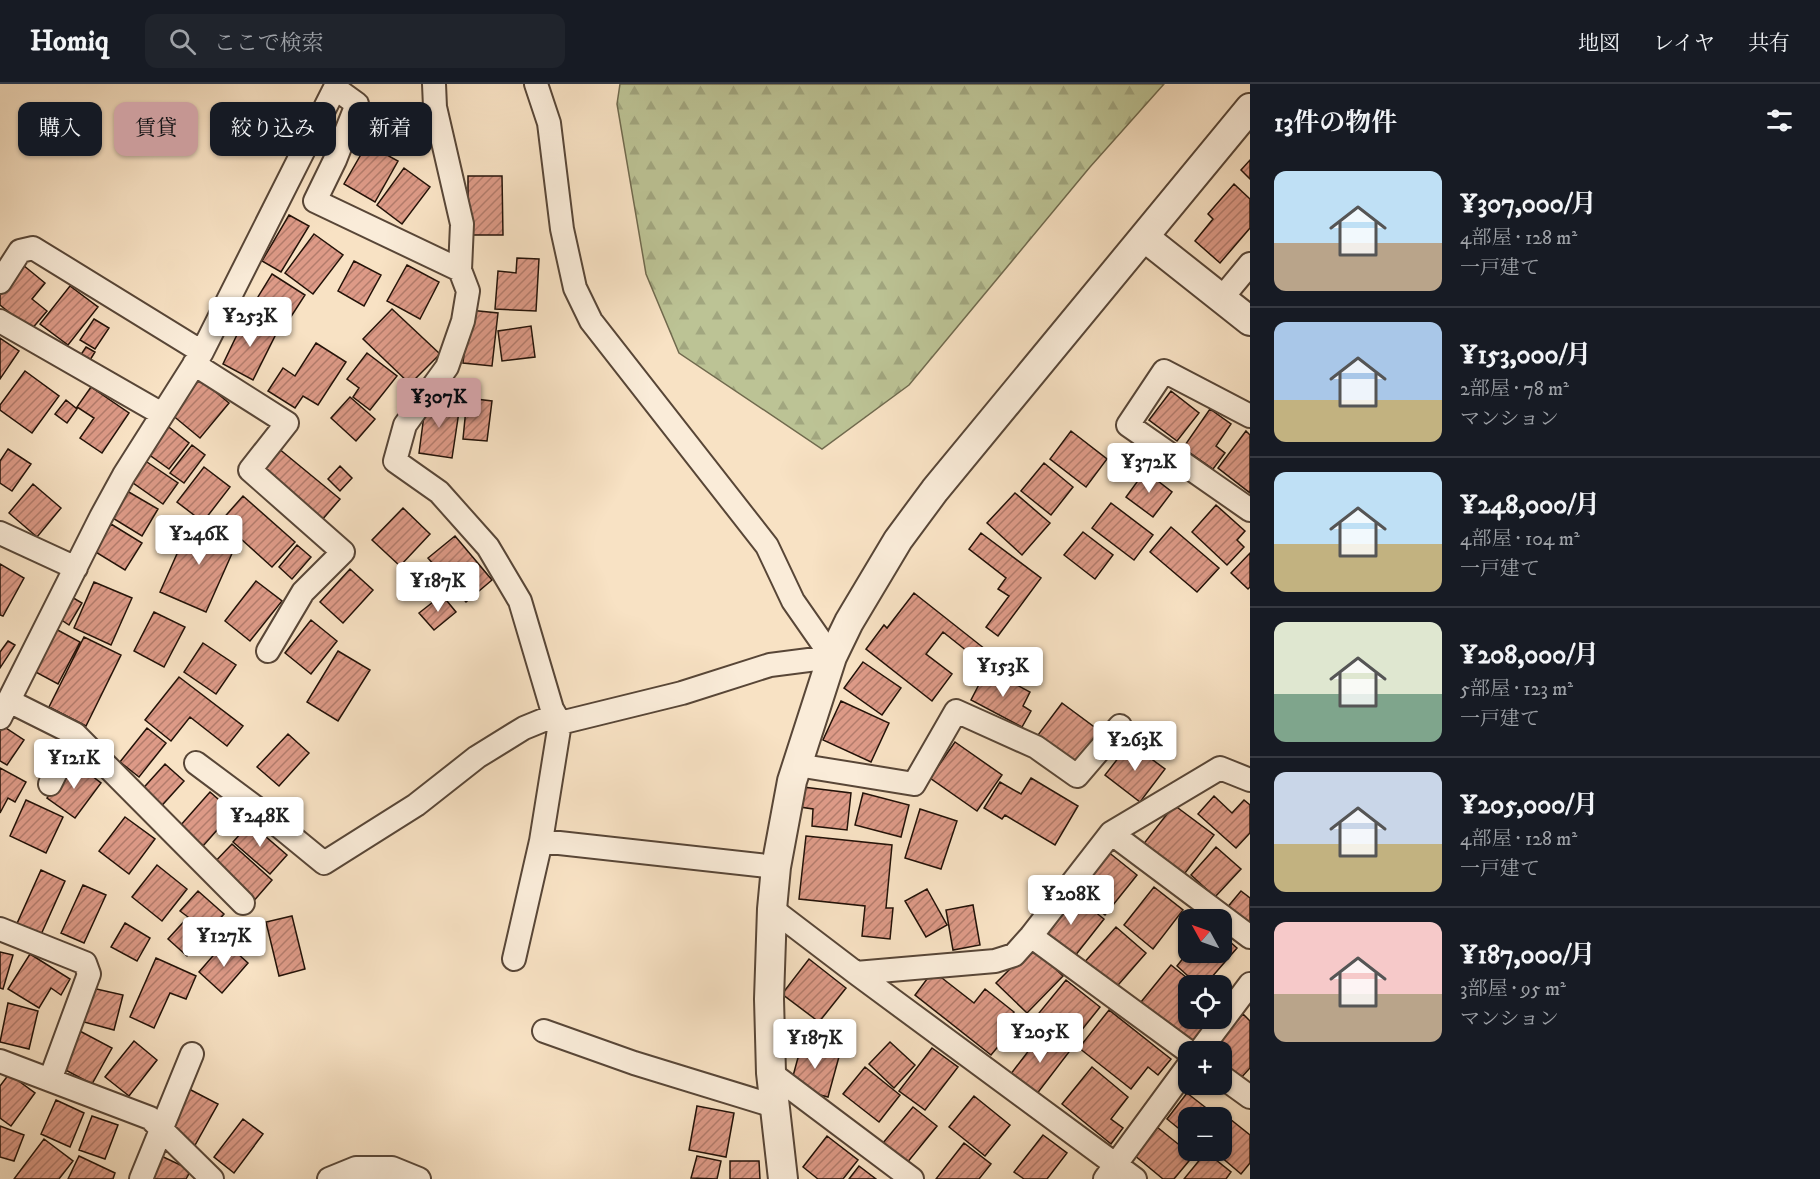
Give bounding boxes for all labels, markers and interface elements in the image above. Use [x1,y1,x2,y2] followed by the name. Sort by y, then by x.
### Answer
[145,14,565,68] search box
[30,24,109,59] text: Homiq
[166,25,199,58] icon: search
[214,30,324,57] text: ここで検索
[1578,31,1620,57] text: 地図
[1653,31,1715,57] text: レイヤ
[1748,31,1790,57] text: 共有
[18,102,102,156] chip: 購入
[114,102,198,156] chip: 賃貸
[210,102,336,156] chip: 絞り込み
[348,102,432,156] chip: 新着
[1763,104,1796,137] icon: filters
[1274,107,1397,140] text: 13件の物件
[1460,188,1597,221] text: ¥307,000/月
[1322,195,1394,267] icon: home
[1460,226,1577,251] text: 4部屋 · 128 m²
[1460,256,1540,281] text: 一戸建て
[208,297,292,348] pin: ¥253K
[223,304,277,329] text: ¥253K
[1460,339,1592,372] text: ¥153,000/月
[1322,346,1394,418] icon: home
[1460,377,1569,402] text: 2部屋 · 78 m²
[397,378,481,429] pin: ¥307K
[411,385,467,410] text: ¥307K
[1460,407,1559,432] text: マンション
[1107,443,1191,494] pin: ¥372K
[1121,450,1177,475] text: ¥372K
[1460,489,1600,522] text: ¥248,000/月
[1322,496,1394,568] icon: home
[157,515,241,566] pin: ¥246K
[169,522,229,547] text: ¥246K
[1460,527,1580,552] text: 4部屋 · 104 m²
[1460,557,1540,582] text: 一戸建て
[396,562,480,613] pin: ¥187K
[410,569,466,594] text: ¥187K
[1460,639,1599,672] text: ¥208,000/月
[1322,646,1394,718] icon: home
[961,647,1045,698] pin: ¥153K
[977,654,1029,679] text: ¥153K
[1460,677,1573,702] text: 5部屋 · 123 m²
[1460,707,1540,732] text: 一戸建て
[1093,721,1177,772] pin: ¥263K
[1107,728,1163,753] text: ¥263K
[32,739,116,790] pin: ¥121K
[48,746,100,771] text: ¥121K
[1460,789,1598,822] text: ¥205,000/月
[1322,796,1394,868] icon: home
[218,797,302,848] pin: ¥248K
[231,804,289,829] text: ¥248K
[1460,827,1577,852] text: 4部屋 · 128 m²
[1460,857,1540,882] text: 一戸建て
[1029,875,1113,926] pin: ¥208K
[1042,882,1100,907] text: ¥208K
[1178,909,1232,963] north arrow
[1178,909,1232,1161] map controls
[182,917,266,968] pin: ¥127K
[197,924,251,949] text: ¥127K
[1460,939,1596,972] text: ¥187,000/月
[1322,946,1394,1018] icon: home
[1178,975,1232,1029] button: locate
[1460,977,1566,1002] text: 3部屋 · 95 m²
[1460,1007,1559,1032] text: マンション
[998,1013,1082,1064] pin: ¥205K
[773,1019,857,1070] pin: ¥187K
[1011,1020,1069,1045] text: ¥205K
[787,1026,843,1051] text: ¥187K
[1178,1041,1232,1095] button: +
[1178,1107,1232,1161] button: −

